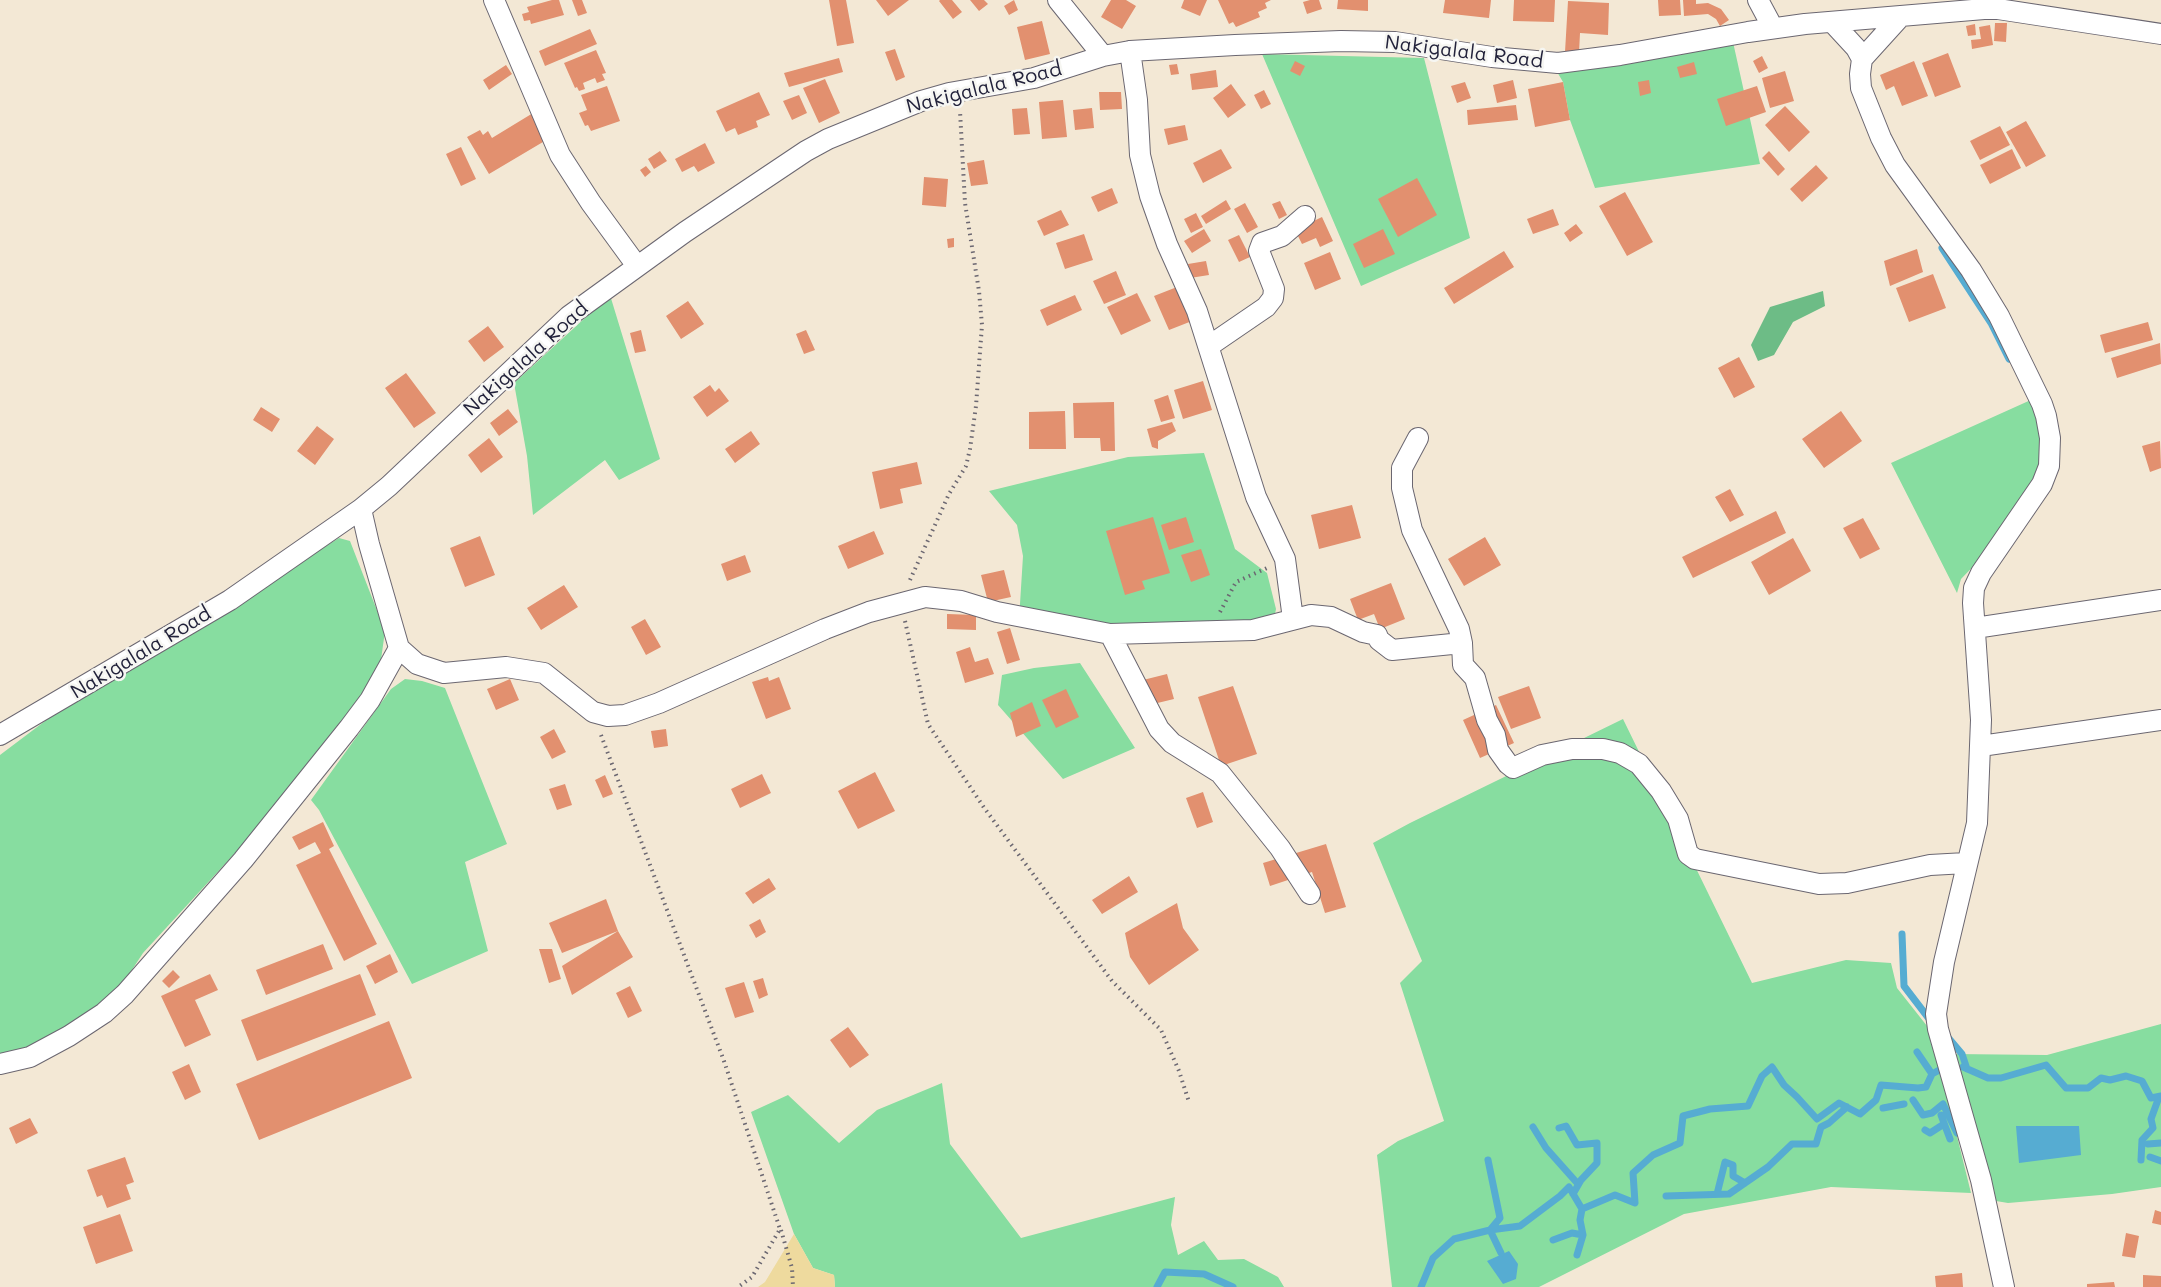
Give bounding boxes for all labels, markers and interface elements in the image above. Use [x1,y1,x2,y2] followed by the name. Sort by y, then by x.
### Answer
[1384,30,1544,74] street label: Nakigalala Road
[904,57,1064,119] street label: Nakigalala Road
[459,297,593,421] street label: Nakigalala Road
[67,602,215,704] street label: Nakigalala Road

